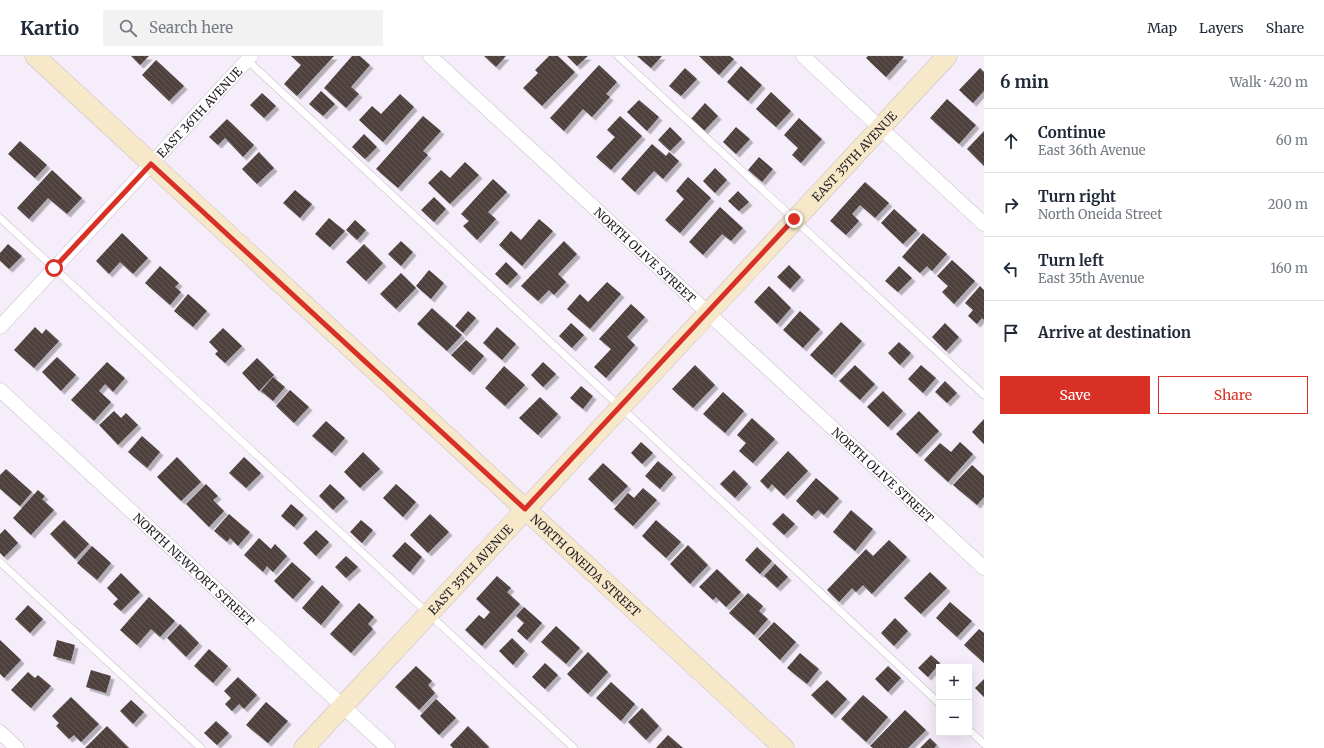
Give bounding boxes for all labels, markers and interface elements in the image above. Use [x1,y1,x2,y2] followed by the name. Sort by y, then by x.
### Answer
[103,10,383,46] search box
[20,16,79,40] text: Kartio
[117,17,139,39] icon: search
[149,18,233,37] text: Search here
[1147,19,1177,37] text: Map
[1199,19,1244,37] text: Layers
[1266,19,1304,37] text: Share
[153,63,245,160] street label: EAST 36TH AVENUE
[1000,71,1049,93] text: 6 min
[1229,74,1308,91] text: Walk · 420 m
[808,108,900,204] street label: EAST 35TH AVENUE
[1038,123,1106,142] text: Continue
[1000,130,1022,152] icon: ahead
[1276,132,1308,149] text: 60 m
[1038,142,1146,159] text: East 36th Avenue
[1038,187,1116,206] text: Turn right
[1000,194,1022,216] icon: right
[1268,196,1308,213] text: 200 m
[591,204,700,306] street label: NORTH OLIVE STREET
[1038,206,1162,223] text: North Oneida Street
[785,210,803,228] route end
[1038,251,1104,270] text: Turn left
[1000,258,1022,280] icon: left
[45,259,63,277] route start
[1270,260,1308,277] text: 160 m
[1038,270,1144,287] text: East 35th Avenue
[1000,322,1022,344] icon: arrive
[1038,323,1191,342] text: Arrive at destination
[1000,376,1150,414] button: Save
[1158,376,1308,414] button: Share
[829,424,938,526] street label: NORTH OLIVE STREET
[131,510,258,629] street label: NORTH NEWPORT STREET
[528,511,644,620] street label: NORTH ONEIDA STREET
[425,521,516,617] street label: EAST 35TH AVENUE
[936,664,972,736] map controls
[936,664,972,700] button: +
[936,700,972,736] button: −

